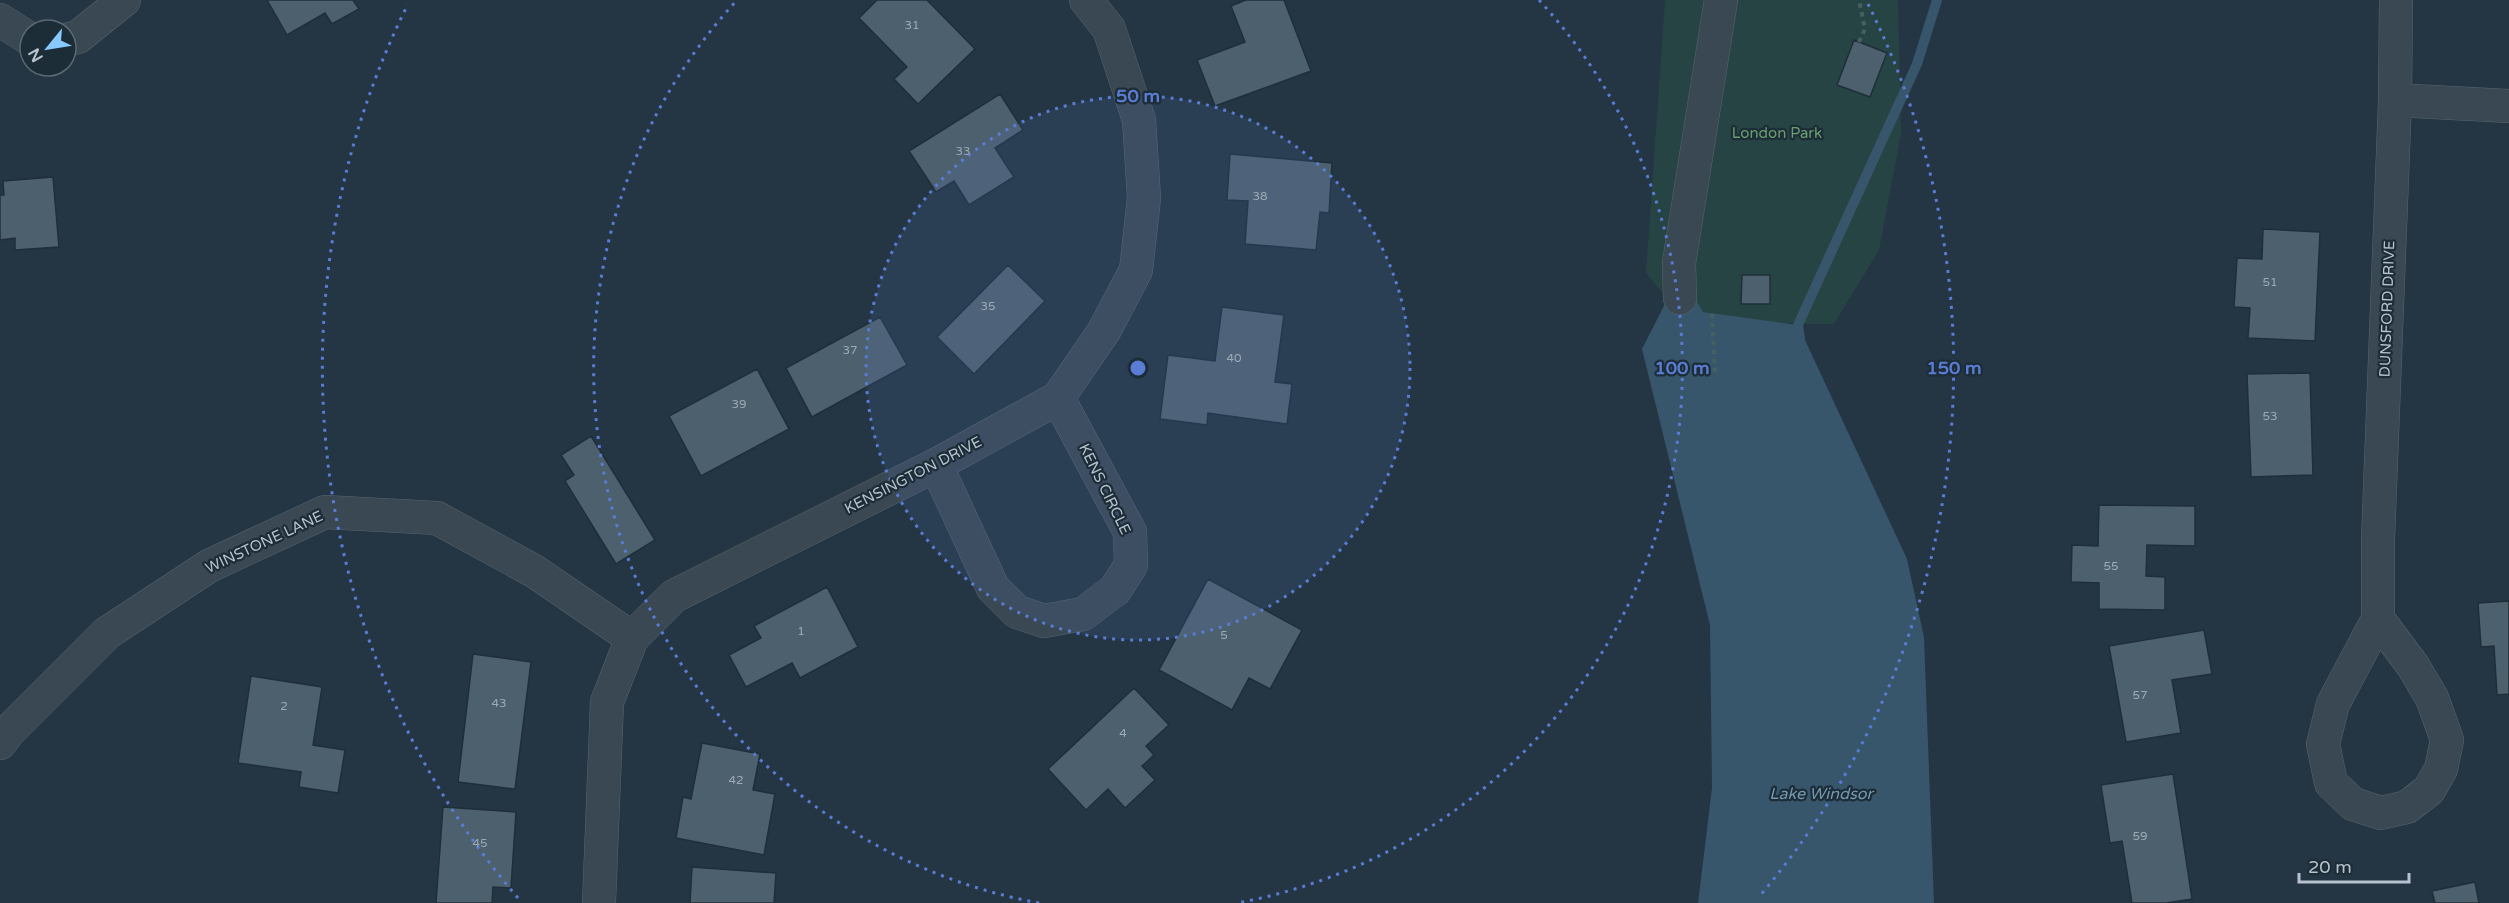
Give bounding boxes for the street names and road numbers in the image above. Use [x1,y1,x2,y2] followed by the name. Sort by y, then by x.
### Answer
[2376,240,2398,378] street label: DUNSFORD DRIVE
[841,433,985,517] street label: KENSINGTON DRIVE
[1075,441,1135,537] street label: KENS CIRCLE
[202,507,326,577] street label: WINSTONE LANE

